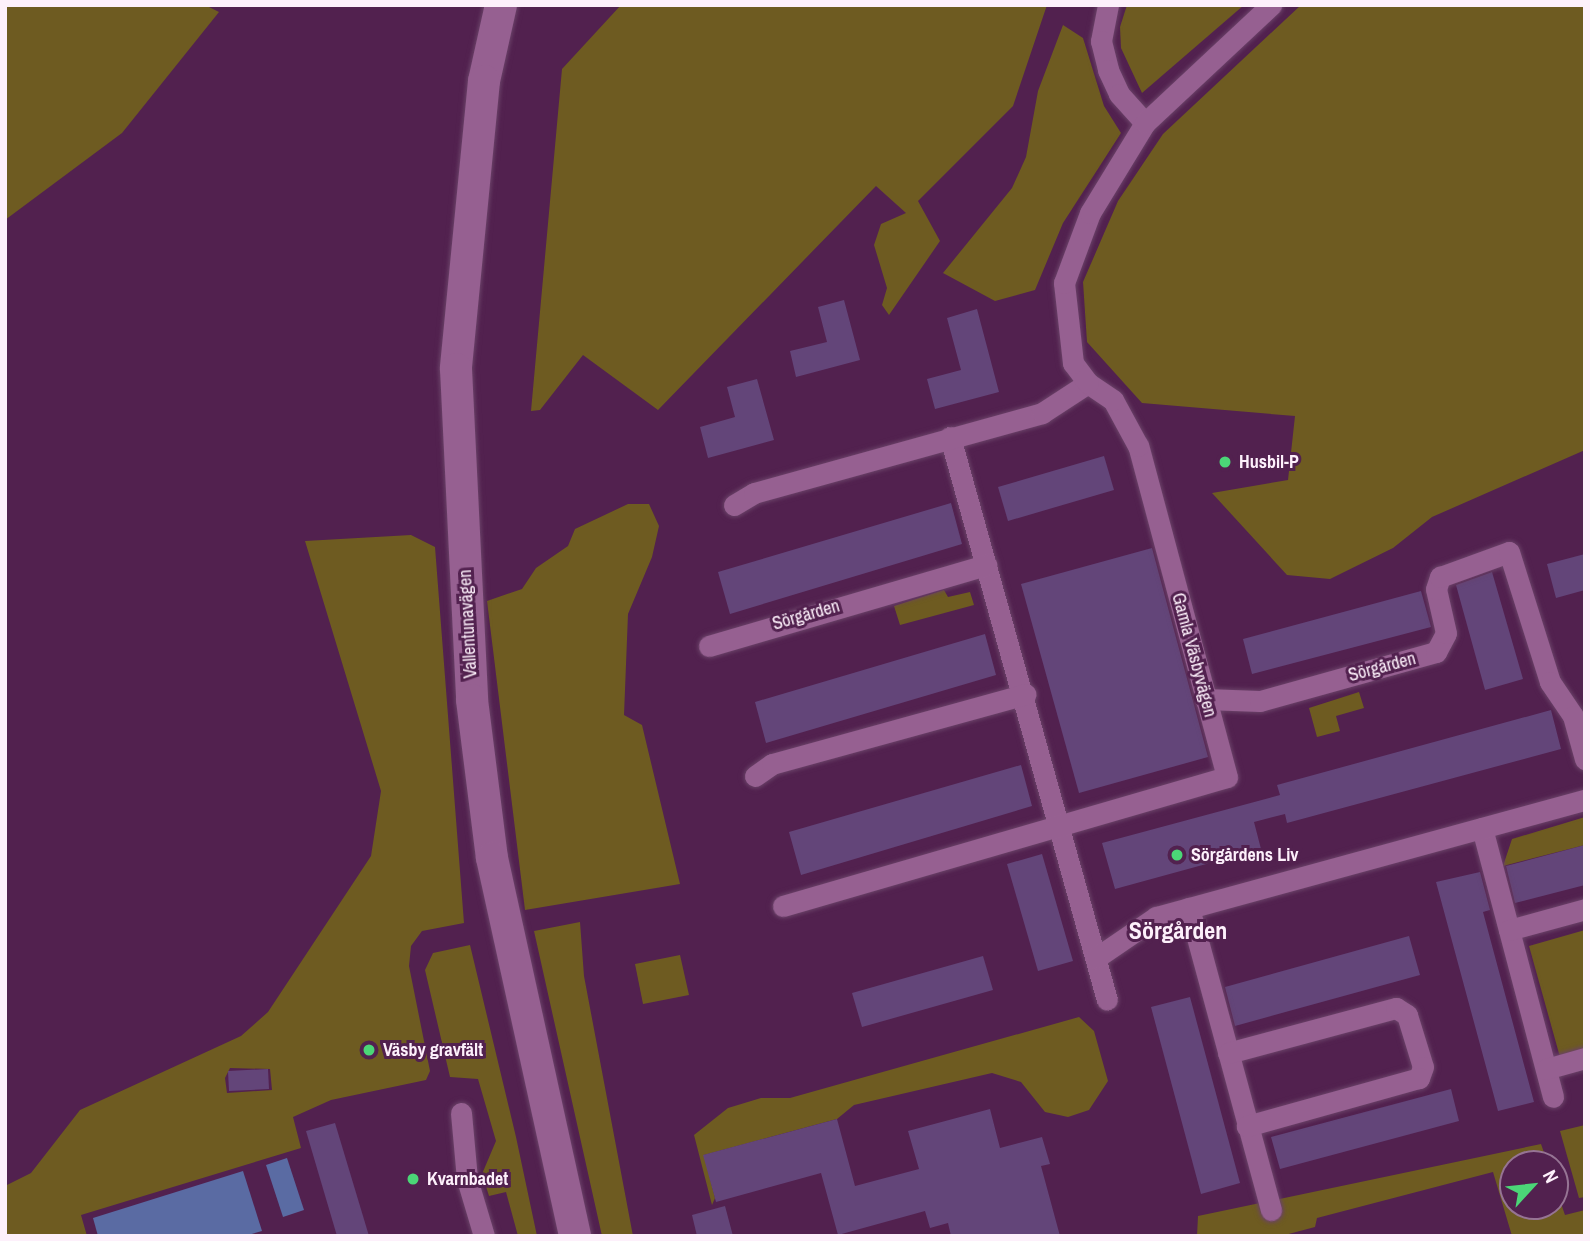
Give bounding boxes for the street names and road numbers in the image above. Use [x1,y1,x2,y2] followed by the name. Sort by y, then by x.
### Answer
[454,569,482,679] street label: Vallentunavägen
[1167,591,1221,719] street label: Gamla Väsbyvägen
[770,595,842,635] street label: Sörgården
[1346,648,1418,686] street label: Sörgården

